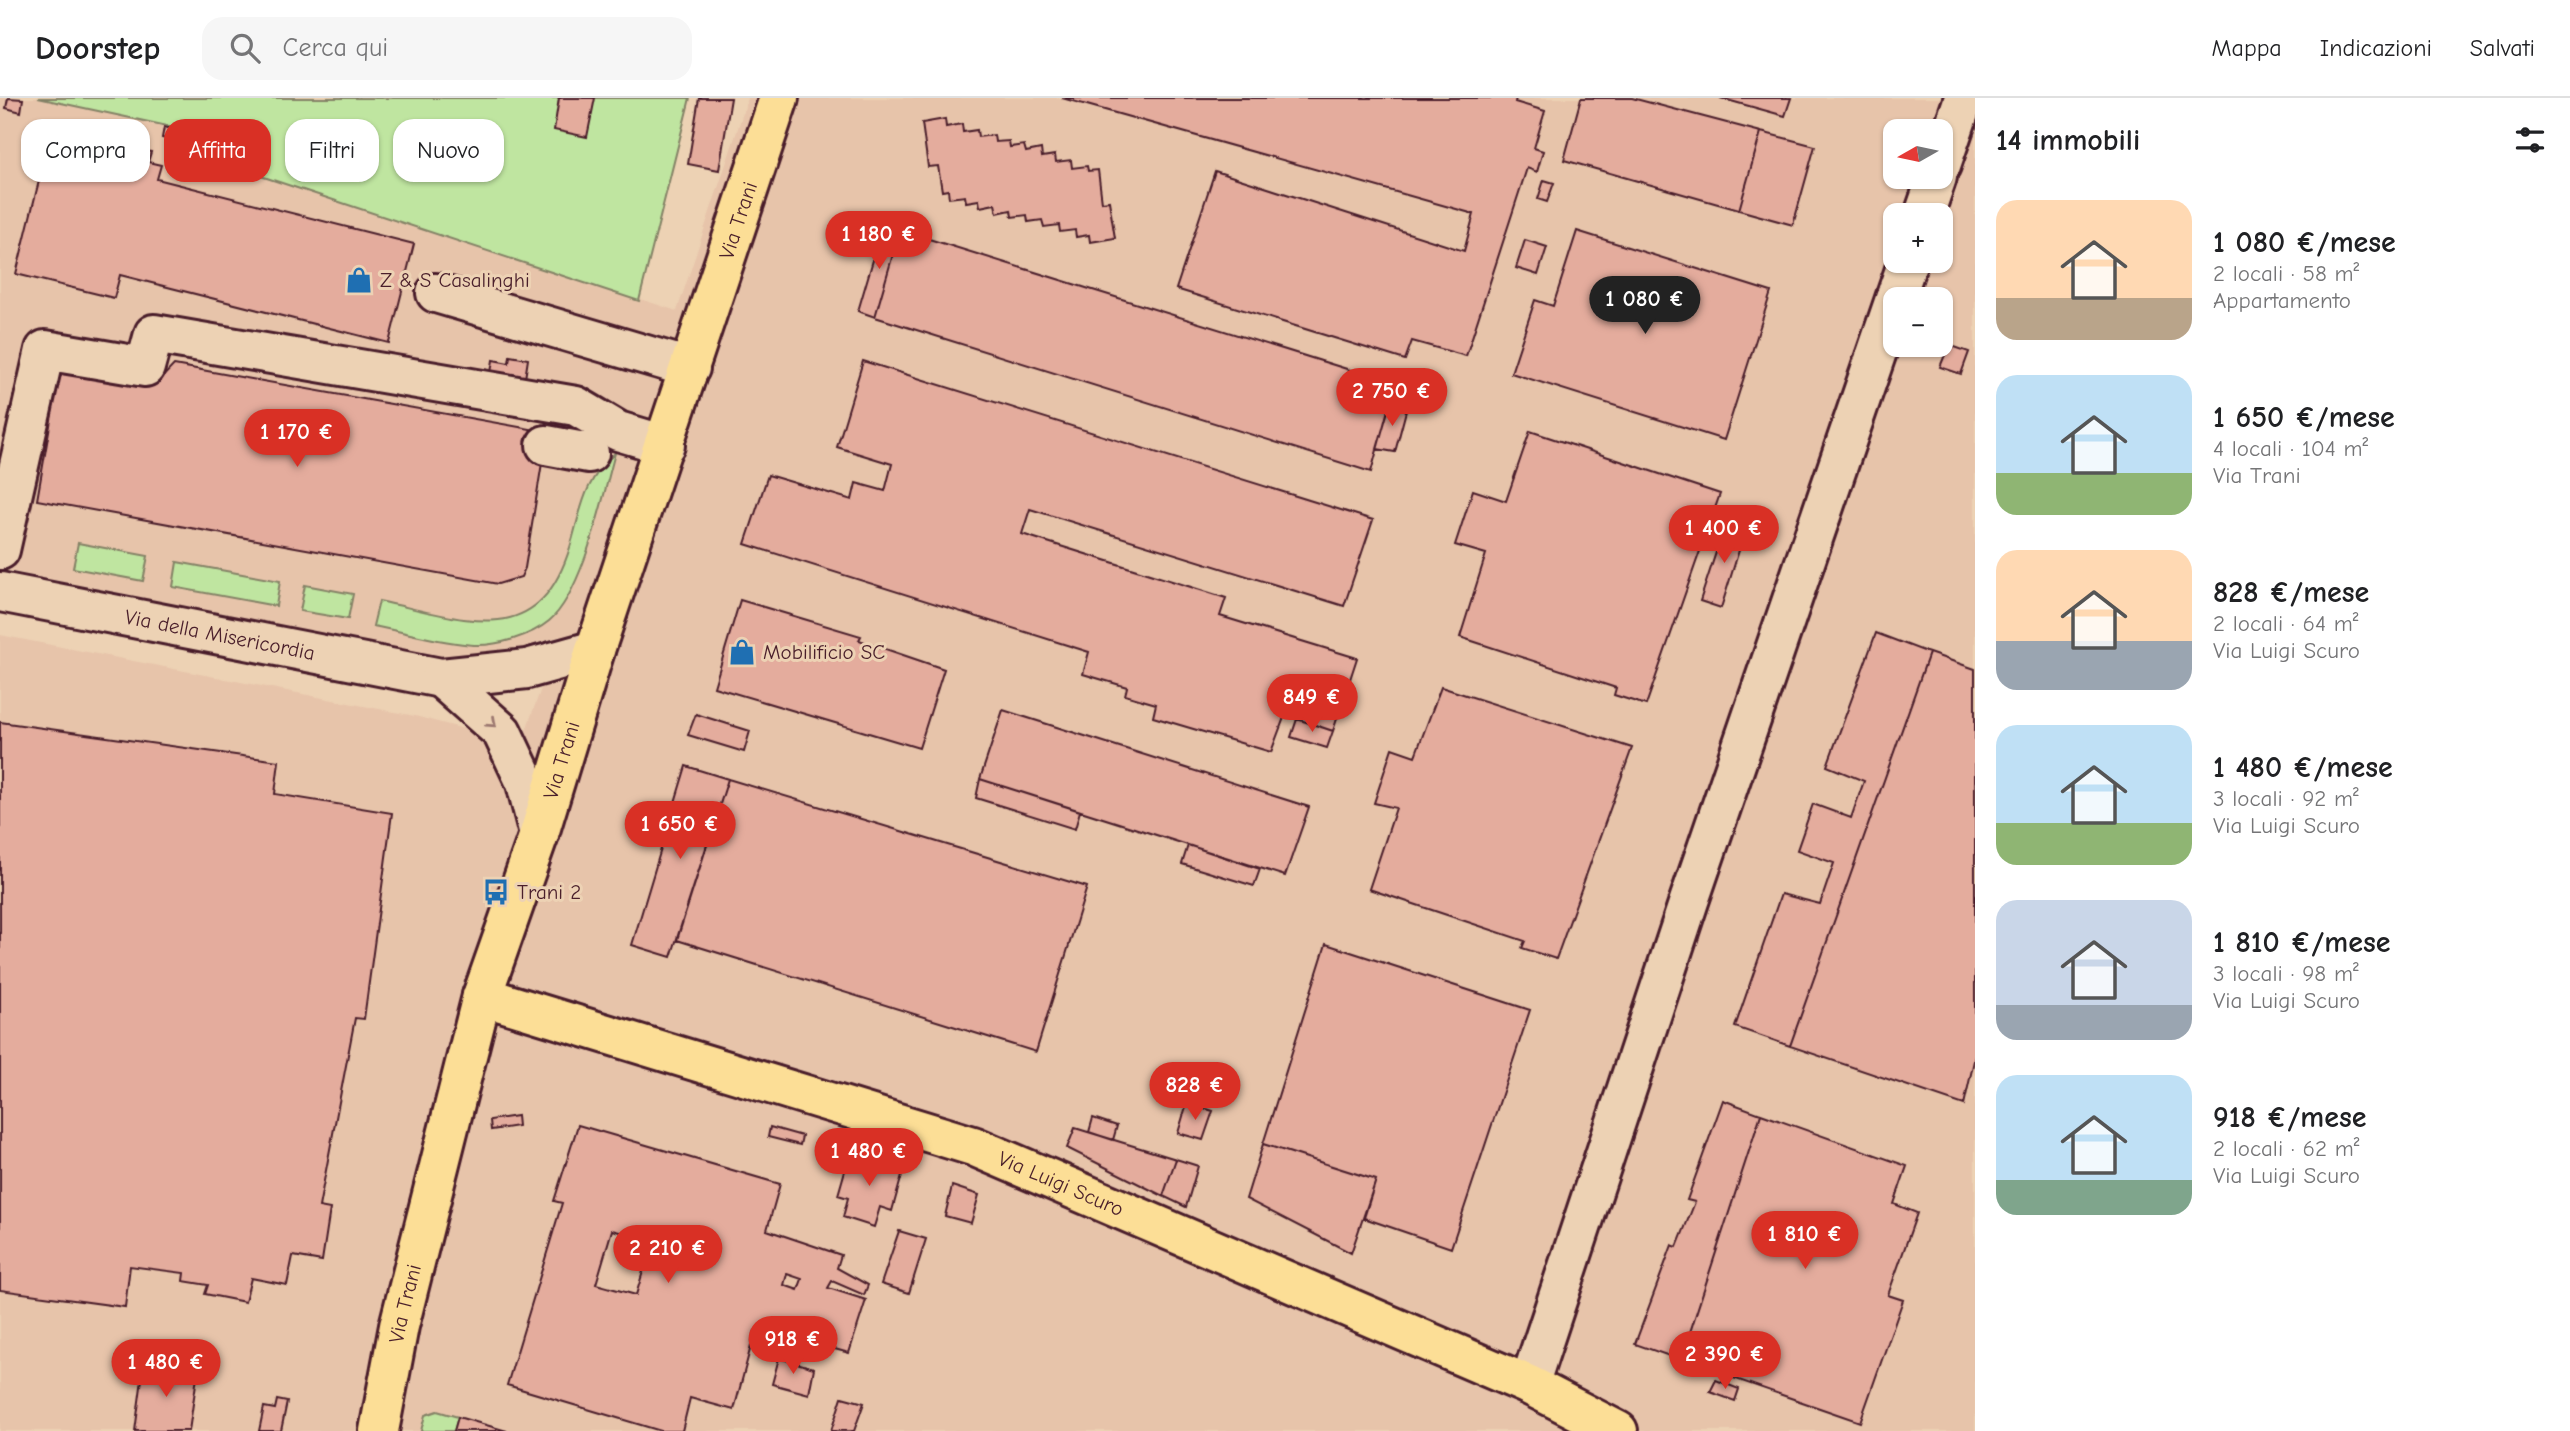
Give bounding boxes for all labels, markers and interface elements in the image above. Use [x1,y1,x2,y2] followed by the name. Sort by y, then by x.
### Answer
[202,17,692,80] search box
[35,29,160,67] text: Doorstep
[226,29,264,67] icon: search
[282,33,388,63] text: Cerca qui
[2211,34,2282,62] text: Mappa
[2320,34,2432,62] text: Indicazioni
[2470,34,2535,62] text: Salvati
[21,119,150,182] chip: Compra
[164,119,271,182] chip: Affitta
[285,119,379,182] chip: Filtri
[393,119,504,182] chip: Nuovo
[1883,119,1953,189] north arrow
[1883,119,1953,357] map controls
[2511,121,2549,159] icon: filters
[1996,123,2140,158] text: 14 immobili
[714,179,762,262] street label: Via Trani
[1883,203,1953,273] button: +
[814,212,944,271] pin: 1 180 €
[841,220,917,247] text: 1 180 €
[2213,225,2396,260] text: 1 080 €/mese
[2052,228,2136,312] icon: home
[2213,260,2359,287] text: 2 locali · 58 m²
[344,265,374,295] shop icon: Z & S Casalinghi
[380,268,530,292] place label: Z & S Casalinghi
[1580,276,1710,336] pin: 1 080 €
[1605,285,1685,312] text: 1 080 €
[1883,287,1953,357] button: −
[2213,287,2351,314] text: Appartamento
[1327,368,1457,428] pin: 2 750 €
[1352,377,1432,404] text: 2 750 €
[2213,400,2395,435] text: 1 650 €/mese
[2052,403,2136,487] icon: home
[232,410,362,469] pin: 1 170 €
[260,418,334,445] text: 1 170 €
[2213,435,2368,462] text: 4 locali · 104 m²
[2213,462,2301,489] text: Via Trani
[1659,505,1789,565] pin: 1 400 €
[1685,514,1763,541] text: 1 400 €
[2213,575,2369,610] text: 828 €/mese
[2052,578,2136,662] icon: home
[123,605,317,665] street label: Via della Misericordia
[2213,610,2359,637] text: 2 locali · 64 m²
[727,637,757,667] shop icon: Mobilificio SC
[2213,637,2360,664] text: Via Luigi Scuro
[763,640,885,664] place label: Mobilificio SC
[1263,674,1361,734] pin: 849 €
[1283,683,1341,710] text: 849 €
[484,715,497,727] one-way arrow
[538,718,585,802] street label: Via Trani
[2213,750,2393,785] text: 1 480 €/mese
[2052,753,2136,837] icon: home
[2213,785,2359,812] text: 3 locali · 92 m²
[615,802,745,861] pin: 1 650 €
[641,810,719,837] text: 1 650 €
[2213,812,2360,839] text: Via Luigi Scuro
[481,877,511,907] bus stop icon: Trani 2
[517,880,581,904] place label: Trani 2
[2213,925,2390,960] text: 1 810 €/mese
[2052,928,2136,1012] icon: home
[2213,960,2359,987] text: 3 locali · 98 m²
[2213,987,2360,1014] text: Via Luigi Scuro
[1146,1062,1244,1122] pin: 828 €
[1165,1071,1225,1098] text: 828 €
[2213,1100,2366,1135] text: 918 €/mese
[2052,1103,2136,1187] icon: home
[804,1128,934,1188] pin: 1 480 €
[2213,1135,2359,1162] text: 2 locali · 62 m²
[831,1137,907,1164] text: 1 480 €
[994,1146,1127,1221] street label: Via Luigi Scuro
[2213,1162,2360,1189] text: Via Luigi Scuro
[1740,1212,1870,1271] pin: 1 810 €
[1767,1220,1843,1247] text: 1 810 €
[603,1226,733,1285] pin: 2 210 €
[629,1234,707,1261] text: 2 210 €
[384,1262,426,1345] street label: Via Trani
[744,1316,842,1376] pin: 918 €
[765,1325,821,1352] text: 918 €
[1660,1332,1790,1391] pin: 2 390 €
[101,1340,231,1399] pin: 1 480 €
[1685,1340,1765,1367] text: 2 390 €
[128,1348,204,1375] text: 1 480 €

